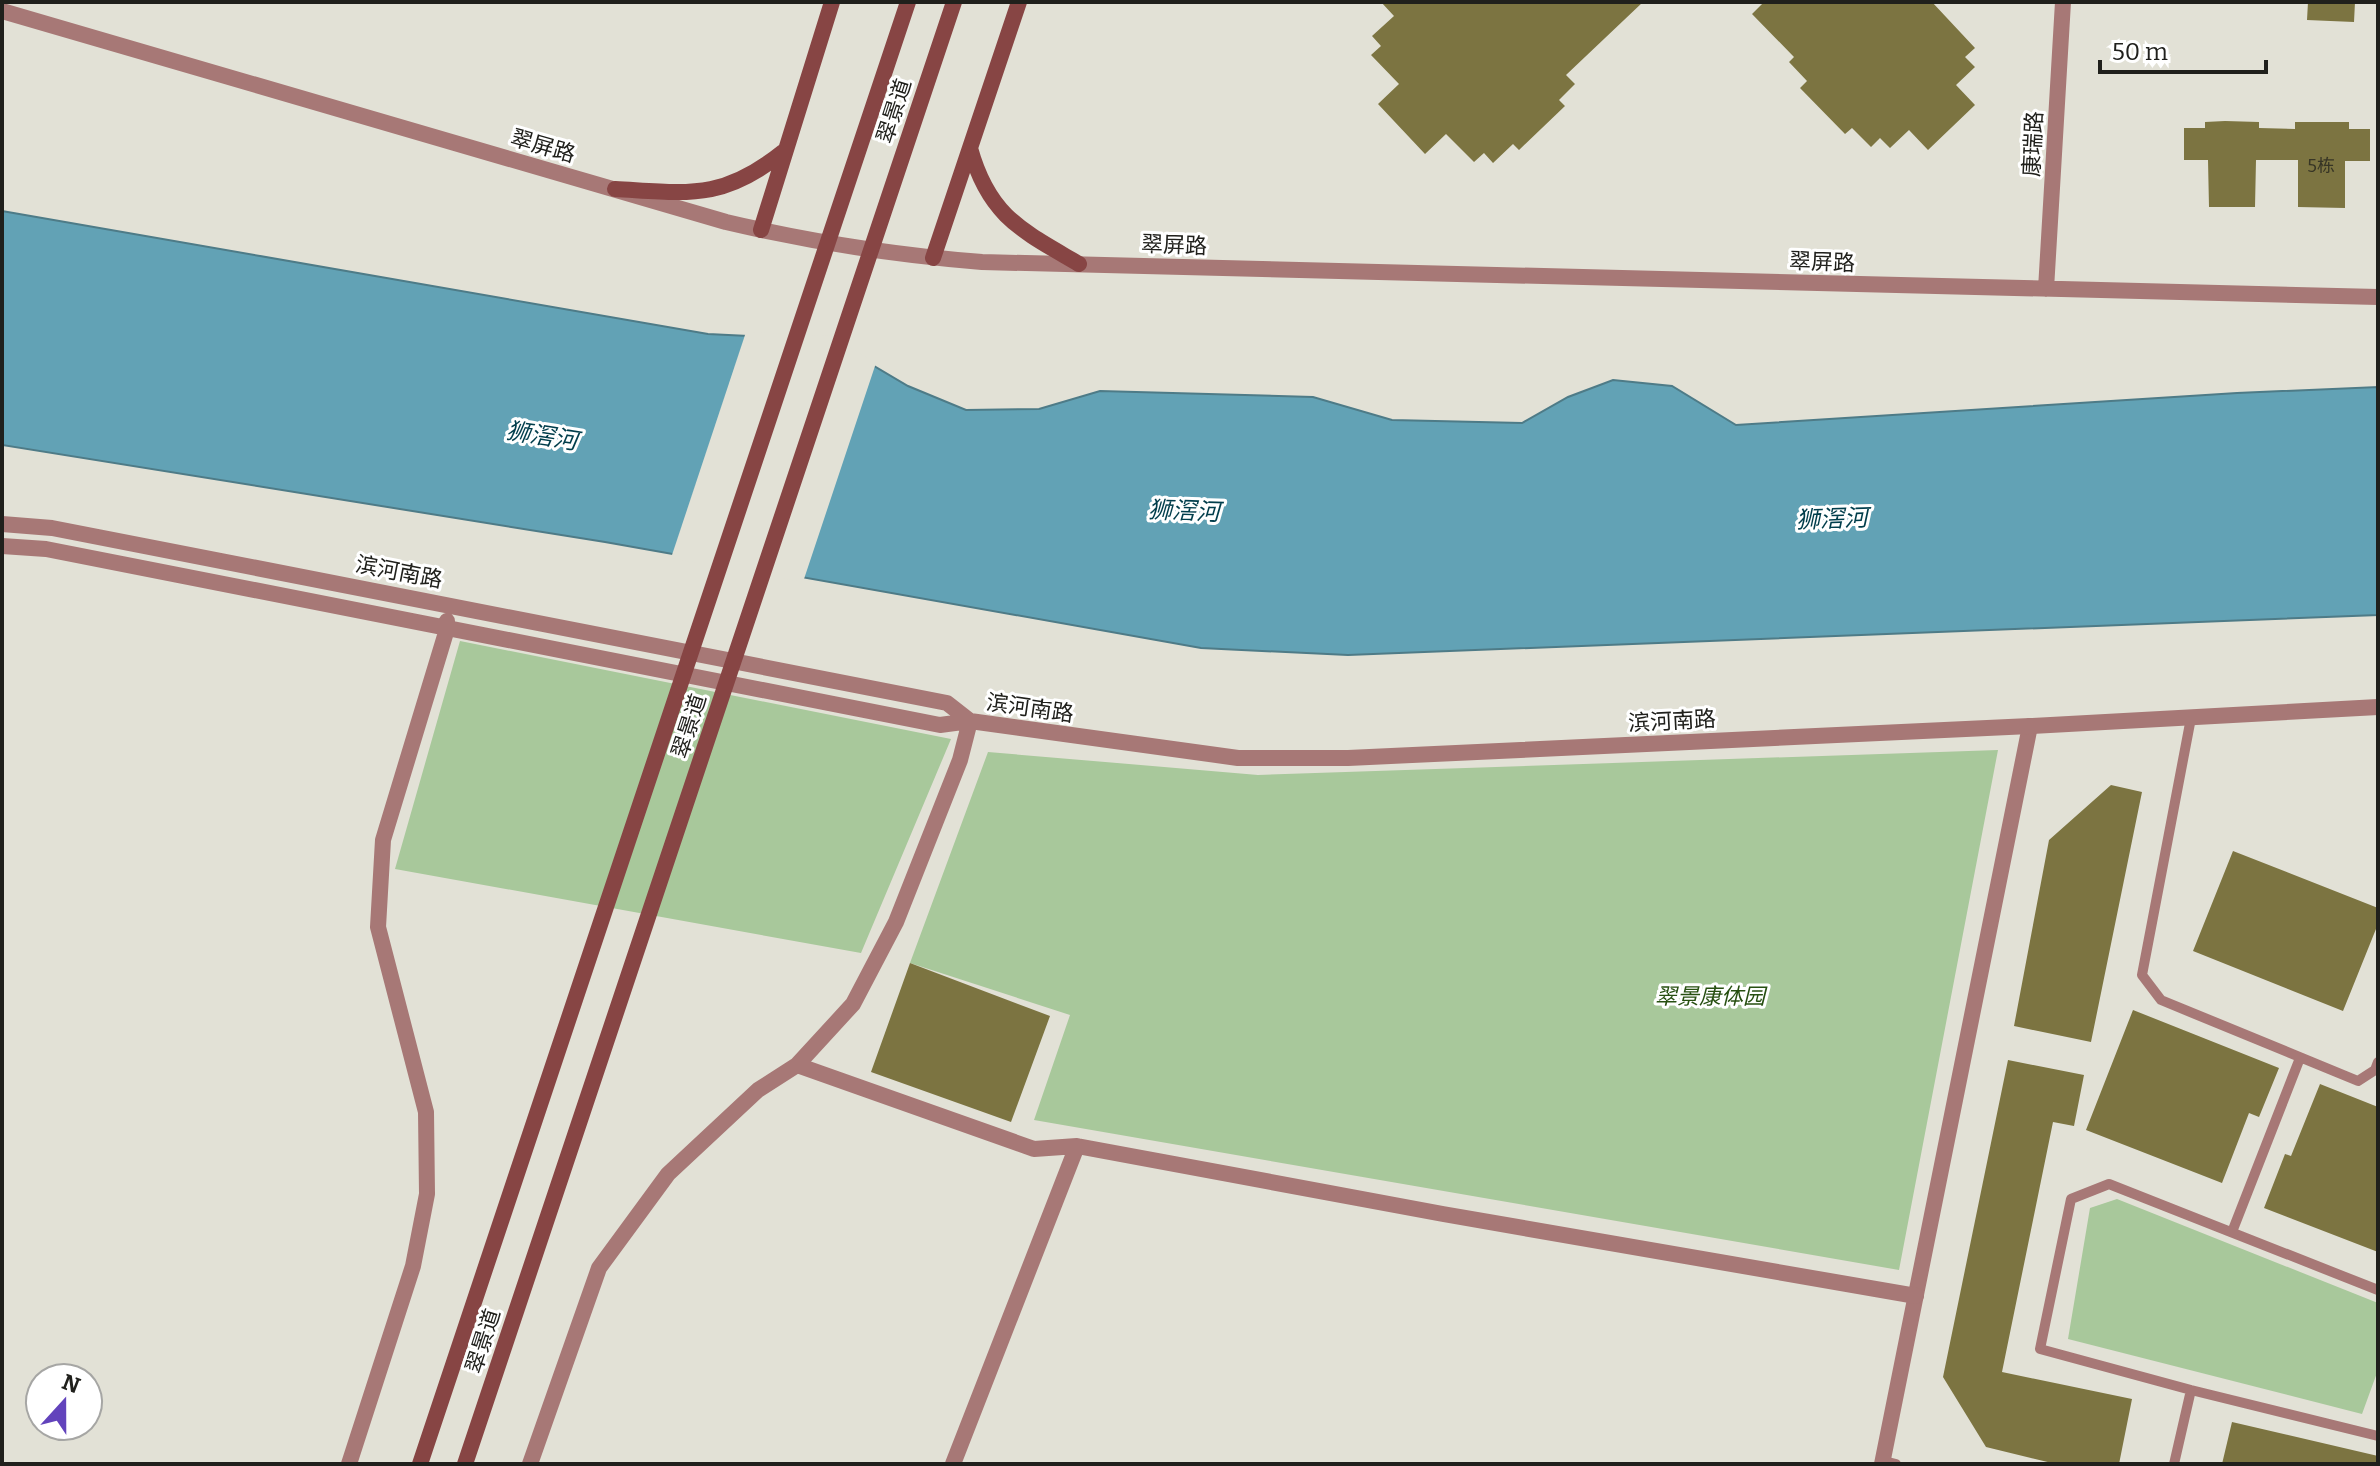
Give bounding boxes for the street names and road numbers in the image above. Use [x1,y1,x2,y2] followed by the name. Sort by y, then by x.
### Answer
[871,75,917,147] street label: 翠景道
[2018,110,2048,178] street label: 康瑞路
[508,124,578,168] street label: 翠屏路
[1141,230,1207,260] street label: 翠屏路
[1789,247,1855,277] street label: 翠屏路
[353,550,445,594] street label: 滨河南路
[985,689,1075,727] street label: 滨河南路
[666,690,712,762] street label: 翠景道
[1627,705,1717,737] street label: 滨河南路
[460,1305,506,1377] street label: 翠景道

